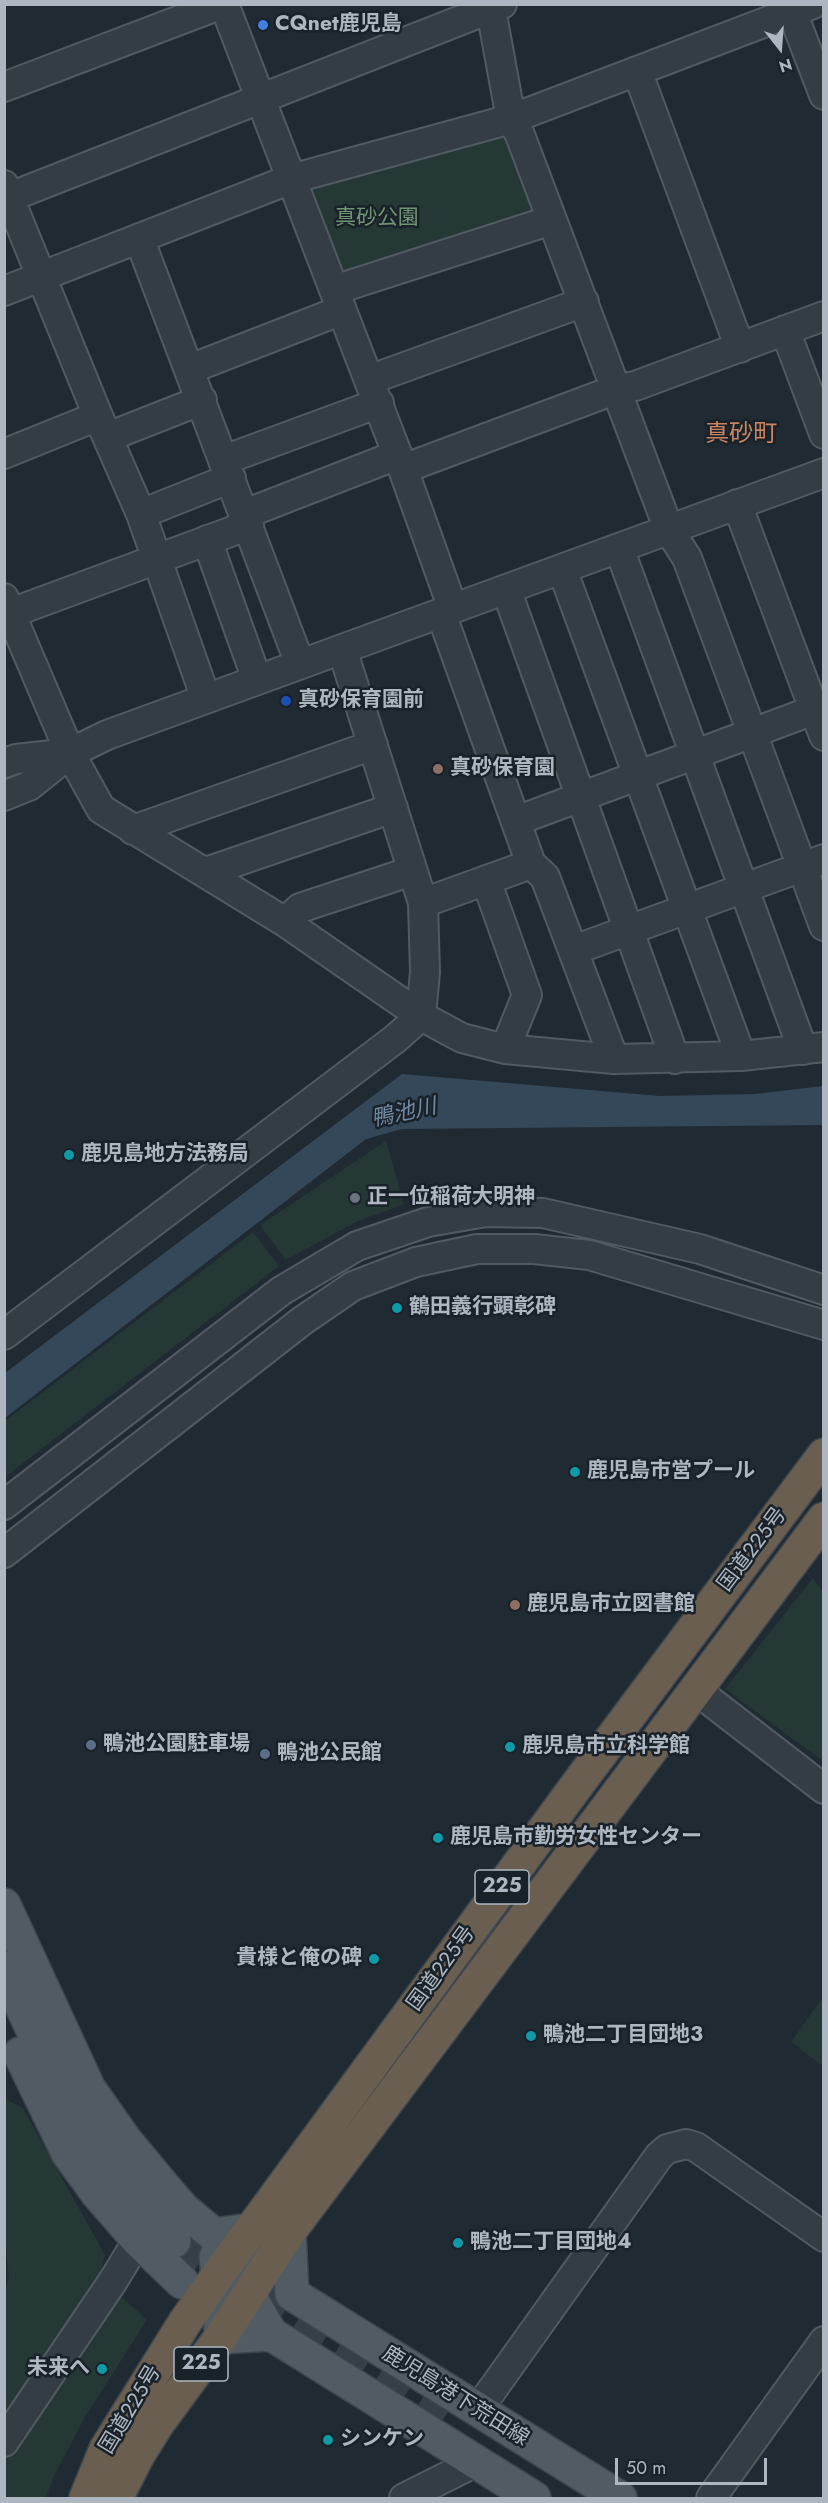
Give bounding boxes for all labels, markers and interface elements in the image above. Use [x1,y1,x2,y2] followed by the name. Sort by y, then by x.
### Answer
[275,12,402,38] place label: CQnet鹿児島
[256,18,270,32] marker: CQnet鹿児島
[750,18,810,78] north arrow
[776,53,795,79] text: N
[335,206,419,232] park label: 真砂公園
[705,421,777,449] district label: 真砂町
[298,688,424,714] place label: 真砂保育園前
[279,694,293,708] marker: 真砂保育園前
[450,756,555,782] place label: 真砂保育園
[431,762,445,776] marker: 真砂保育園
[369,1094,439,1134] water label: 鴨池川
[81,1142,249,1168] place label: 鹿児島地方法務局
[62,1148,76,1162] marker: 鹿児島地方法務局
[367,1185,535,1211] place label: 正一位稲荷大明神
[348,1191,362,1205] marker: 正一位稲荷大明神
[409,1295,556,1321] place label: 鶴田義行顕彰碑
[390,1301,404,1315] marker: 鶴田義行顕彰碑
[587,1459,755,1485] place label: 鹿児島市営プール
[568,1465,582,1479] marker: 鹿児島市営プール
[713,1503,793,1597] street label: 国道225号
[527,1592,695,1618] place label: 鹿児島市立図書館
[508,1598,522,1612] marker: 鹿児島市立図書館
[103,1732,250,1758] place label: 鴨池公園駐車場
[522,1734,690,1760] place label: 鹿児島市立科学館
[84,1738,98,1752] marker: 鴨池公園駐車場
[503,1740,517,1754] marker: 鹿児島市立科学館
[277,1741,382,1767] place label: 鴨池公民館
[258,1747,272,1761] marker: 鴨池公民館
[450,1825,702,1851] place label: 鹿児島市勤労女性センター
[431,1831,445,1845] marker: 鹿児島市勤労女性センター
[475,1870,529,1904] road number: 225
[403,1922,481,2016] street label: 国道225号
[236,1946,362,1972] place label: 貴様と俺の碑
[367,1952,381,1966] marker: 貴様と俺の碑
[543,2023,703,2049] place label: 鴨池二丁目団地3
[524,2029,538,2043] marker: 鴨池二丁目団地3
[470,2230,632,2256] place label: 鴨池二丁目団地4
[451,2236,465,2250] marker: 鴨池二丁目団地4
[377,2342,533,2452] street label: 鹿児島港下荒田線
[174,2347,228,2381] road number: 225
[27,2356,90,2382] place label: 未来へ
[95,2361,167,2459] street label: 国道225号
[95,2362,109,2376] marker: 未来へ
[340,2427,424,2453] place label: シンケン
[321,2433,335,2447] marker: シンケン
[618,2446,770,2484] scale bar
[626,2455,666,2481] text: 50 m

